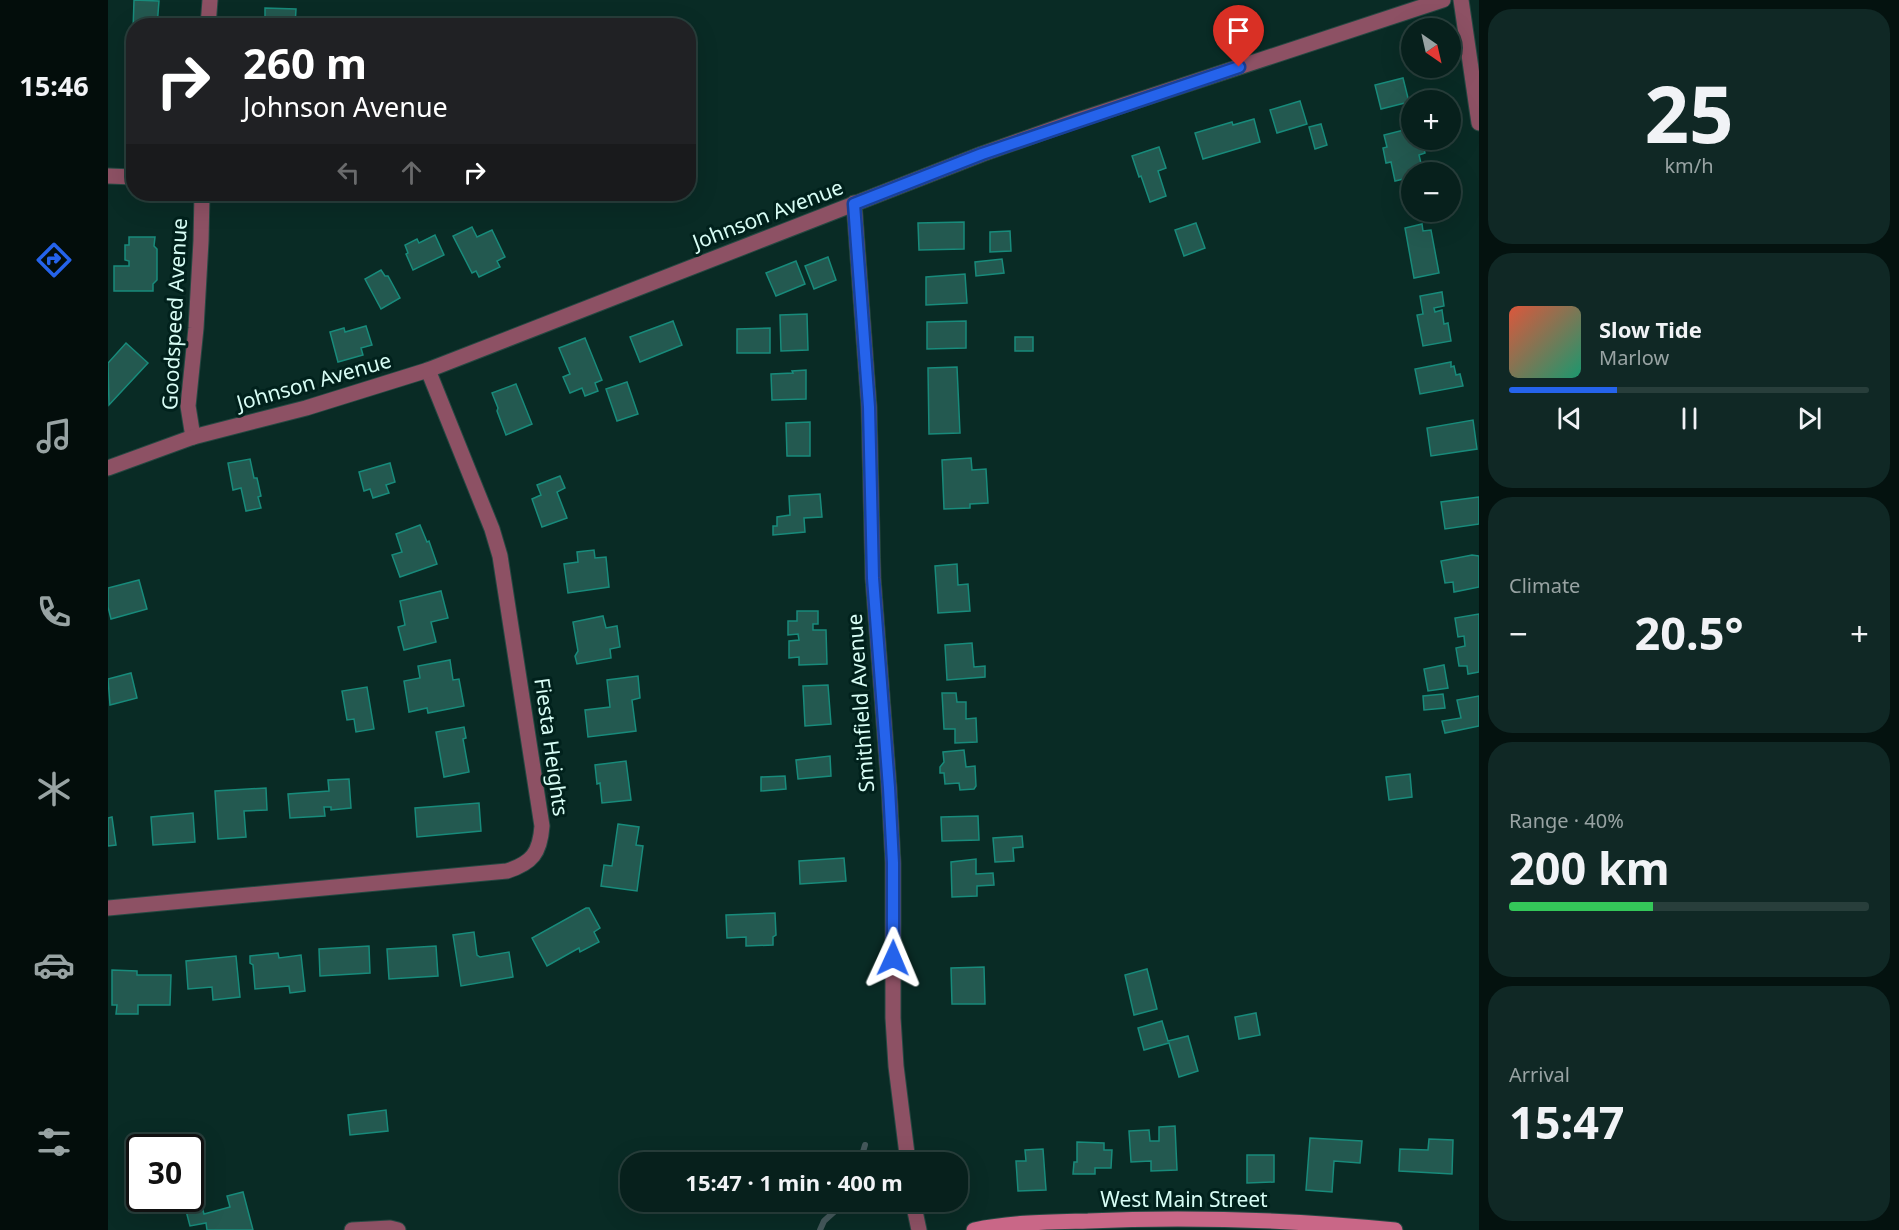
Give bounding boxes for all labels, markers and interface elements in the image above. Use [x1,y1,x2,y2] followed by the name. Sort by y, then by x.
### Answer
[1213,5,1264,67] pin
[1222,14,1255,47] icon: arrive
[1401,18,1461,78] north arrow
[1401,18,1461,222] map controls
[243,34,367,91] text: 260 m
[144,42,222,120] icon: right
[1644,60,1734,166] text: 25
[19,67,89,104] text: 15:46
[243,88,448,125] text: Johnson Avenue
[1401,90,1461,150] button: +
[1664,152,1714,179] text: km/h
[332,156,365,189] icon: left
[395,156,428,189] icon: ahead
[458,156,491,189] icon: right
[1401,162,1461,222] button: −
[686,172,847,256] street label: Johnson Avenue
[155,217,193,411] street label: Goodspeed Avenue
[33,239,75,281] icon: directions
[1599,314,1702,344] text: Slow Tide
[1599,344,1669,371] text: Marlow
[231,346,394,417] street label: Johnson Avenue
[1553,402,1586,435] icon: previous
[1673,402,1706,435] icon: pause
[1793,402,1826,435] icon: next
[33,415,75,457] icon: music
[1509,572,1580,599] text: Climate
[33,591,75,633] icon: phone
[1635,602,1743,663] text: 20.5°
[1509,611,1528,656] text: −
[1850,611,1869,656] text: +
[840,613,880,793] street label: Smithfield Avenue
[528,676,576,818] street label: Fiesta Heights
[33,768,75,810] icon: climate
[1509,807,1624,834] text: Range · 40%
[1509,837,1670,898] text: 200 km
[861,926,925,990] position arrow
[33,944,75,986] icon: car
[1509,1061,1570,1088] text: Arrival
[1509,1091,1625,1152] text: 15:47
[33,1121,75,1163] icon: filters
[126,1134,204,1212] speed limit sign: 30
[685,1167,903,1197] text: 15:47 · 1 min · 400 m
[1100,1185,1268,1213] street label: West Main Street

